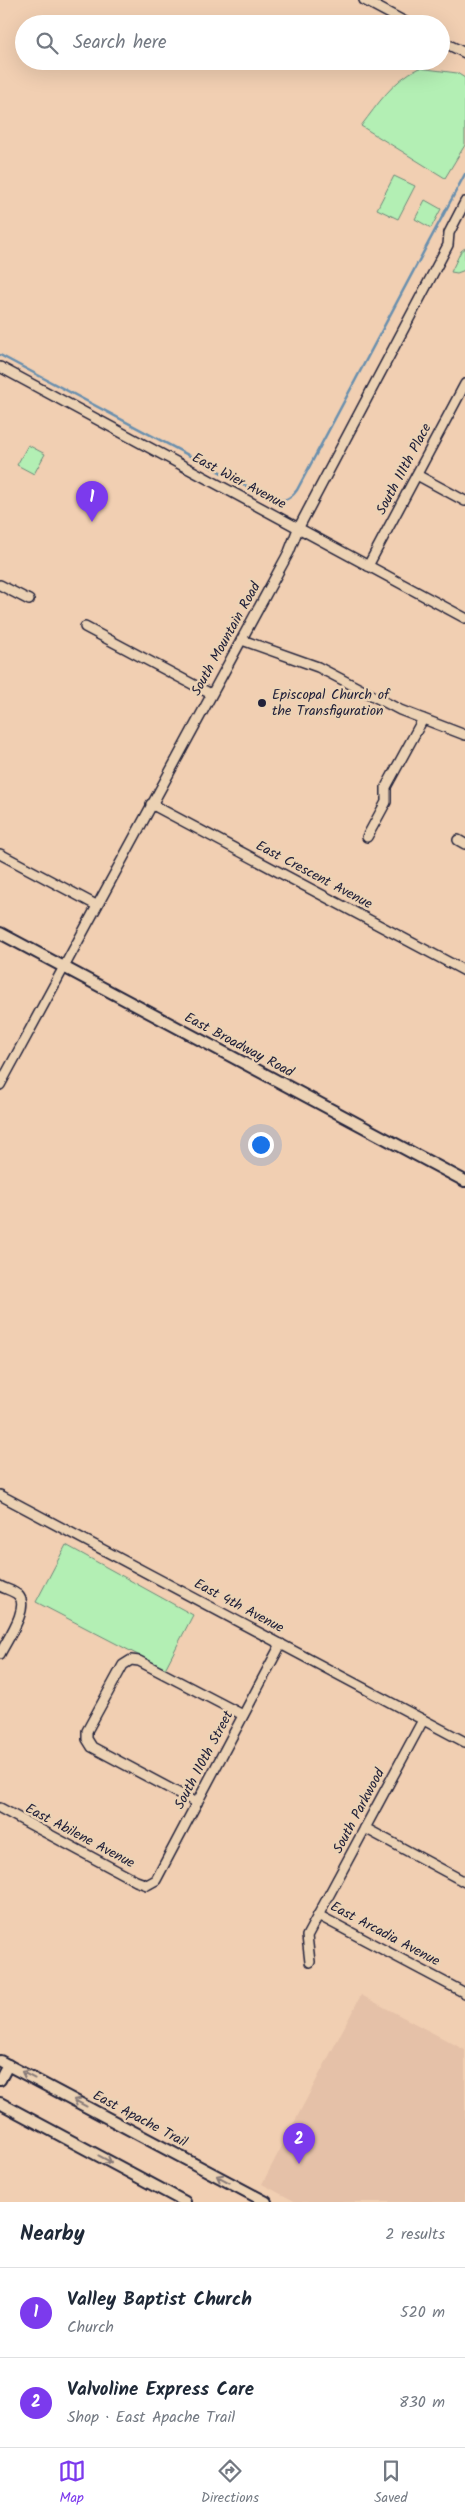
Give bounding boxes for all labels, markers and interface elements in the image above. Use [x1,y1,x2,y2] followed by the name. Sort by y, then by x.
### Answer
[15,15,450,70] search box
[73,28,167,58] text: Search here
[33,29,61,57] icon: search
[371,419,438,519] street label: South 111th Place
[188,447,291,515] street label: East Wier Avenue
[76,481,108,522] pin: 1
[186,577,267,700] street label: South Mountain Road
[272,684,391,722] place label: Episcopal Church of the Transfiguration
[256,697,268,709] marker: Episcopal Church of the Transfiguration
[252,835,377,915] street label: East Crescent Avenue
[180,1007,299,1084] street label: East Broadway Road
[248,1132,274,1158] your location
[190,1573,289,1639] street label: East 4th Avenue
[169,1706,240,1813] street label: South 110th Street
[327,1764,391,1857] street label: South Parkwood
[21,1798,139,1875] street label: East Abilene Avenue
[326,1896,444,1973] street label: East Arcadia Avenue
[20,2070,35,2080] one-way arrow
[89,2085,192,2154] street label: East Apache Trail
[72,2098,87,2108] one-way arrow
[283,2123,315,2164] pin: 2
[97,2155,112,2164] one-way arrow
[216,2174,231,2183] one-way arrow
[20,2218,85,2251] text: Nearby
[385,2222,445,2247] text: 2 results
[67,2285,252,2315] text: Valley Baptist Church
[34,2300,38,2325] text: 1
[400,2300,445,2325] text: 520 m
[67,2315,114,2340] text: Church
[67,2375,254,2405] text: Valvoline Express Care
[31,2390,41,2415] text: 2
[399,2390,445,2415] text: 830 m
[67,2405,235,2430] text: Shop · East Apache Trail
[58,2457,86,2509] tab: Map
[201,2457,259,2509] tab: Directions
[374,2457,407,2509] tab: Saved

